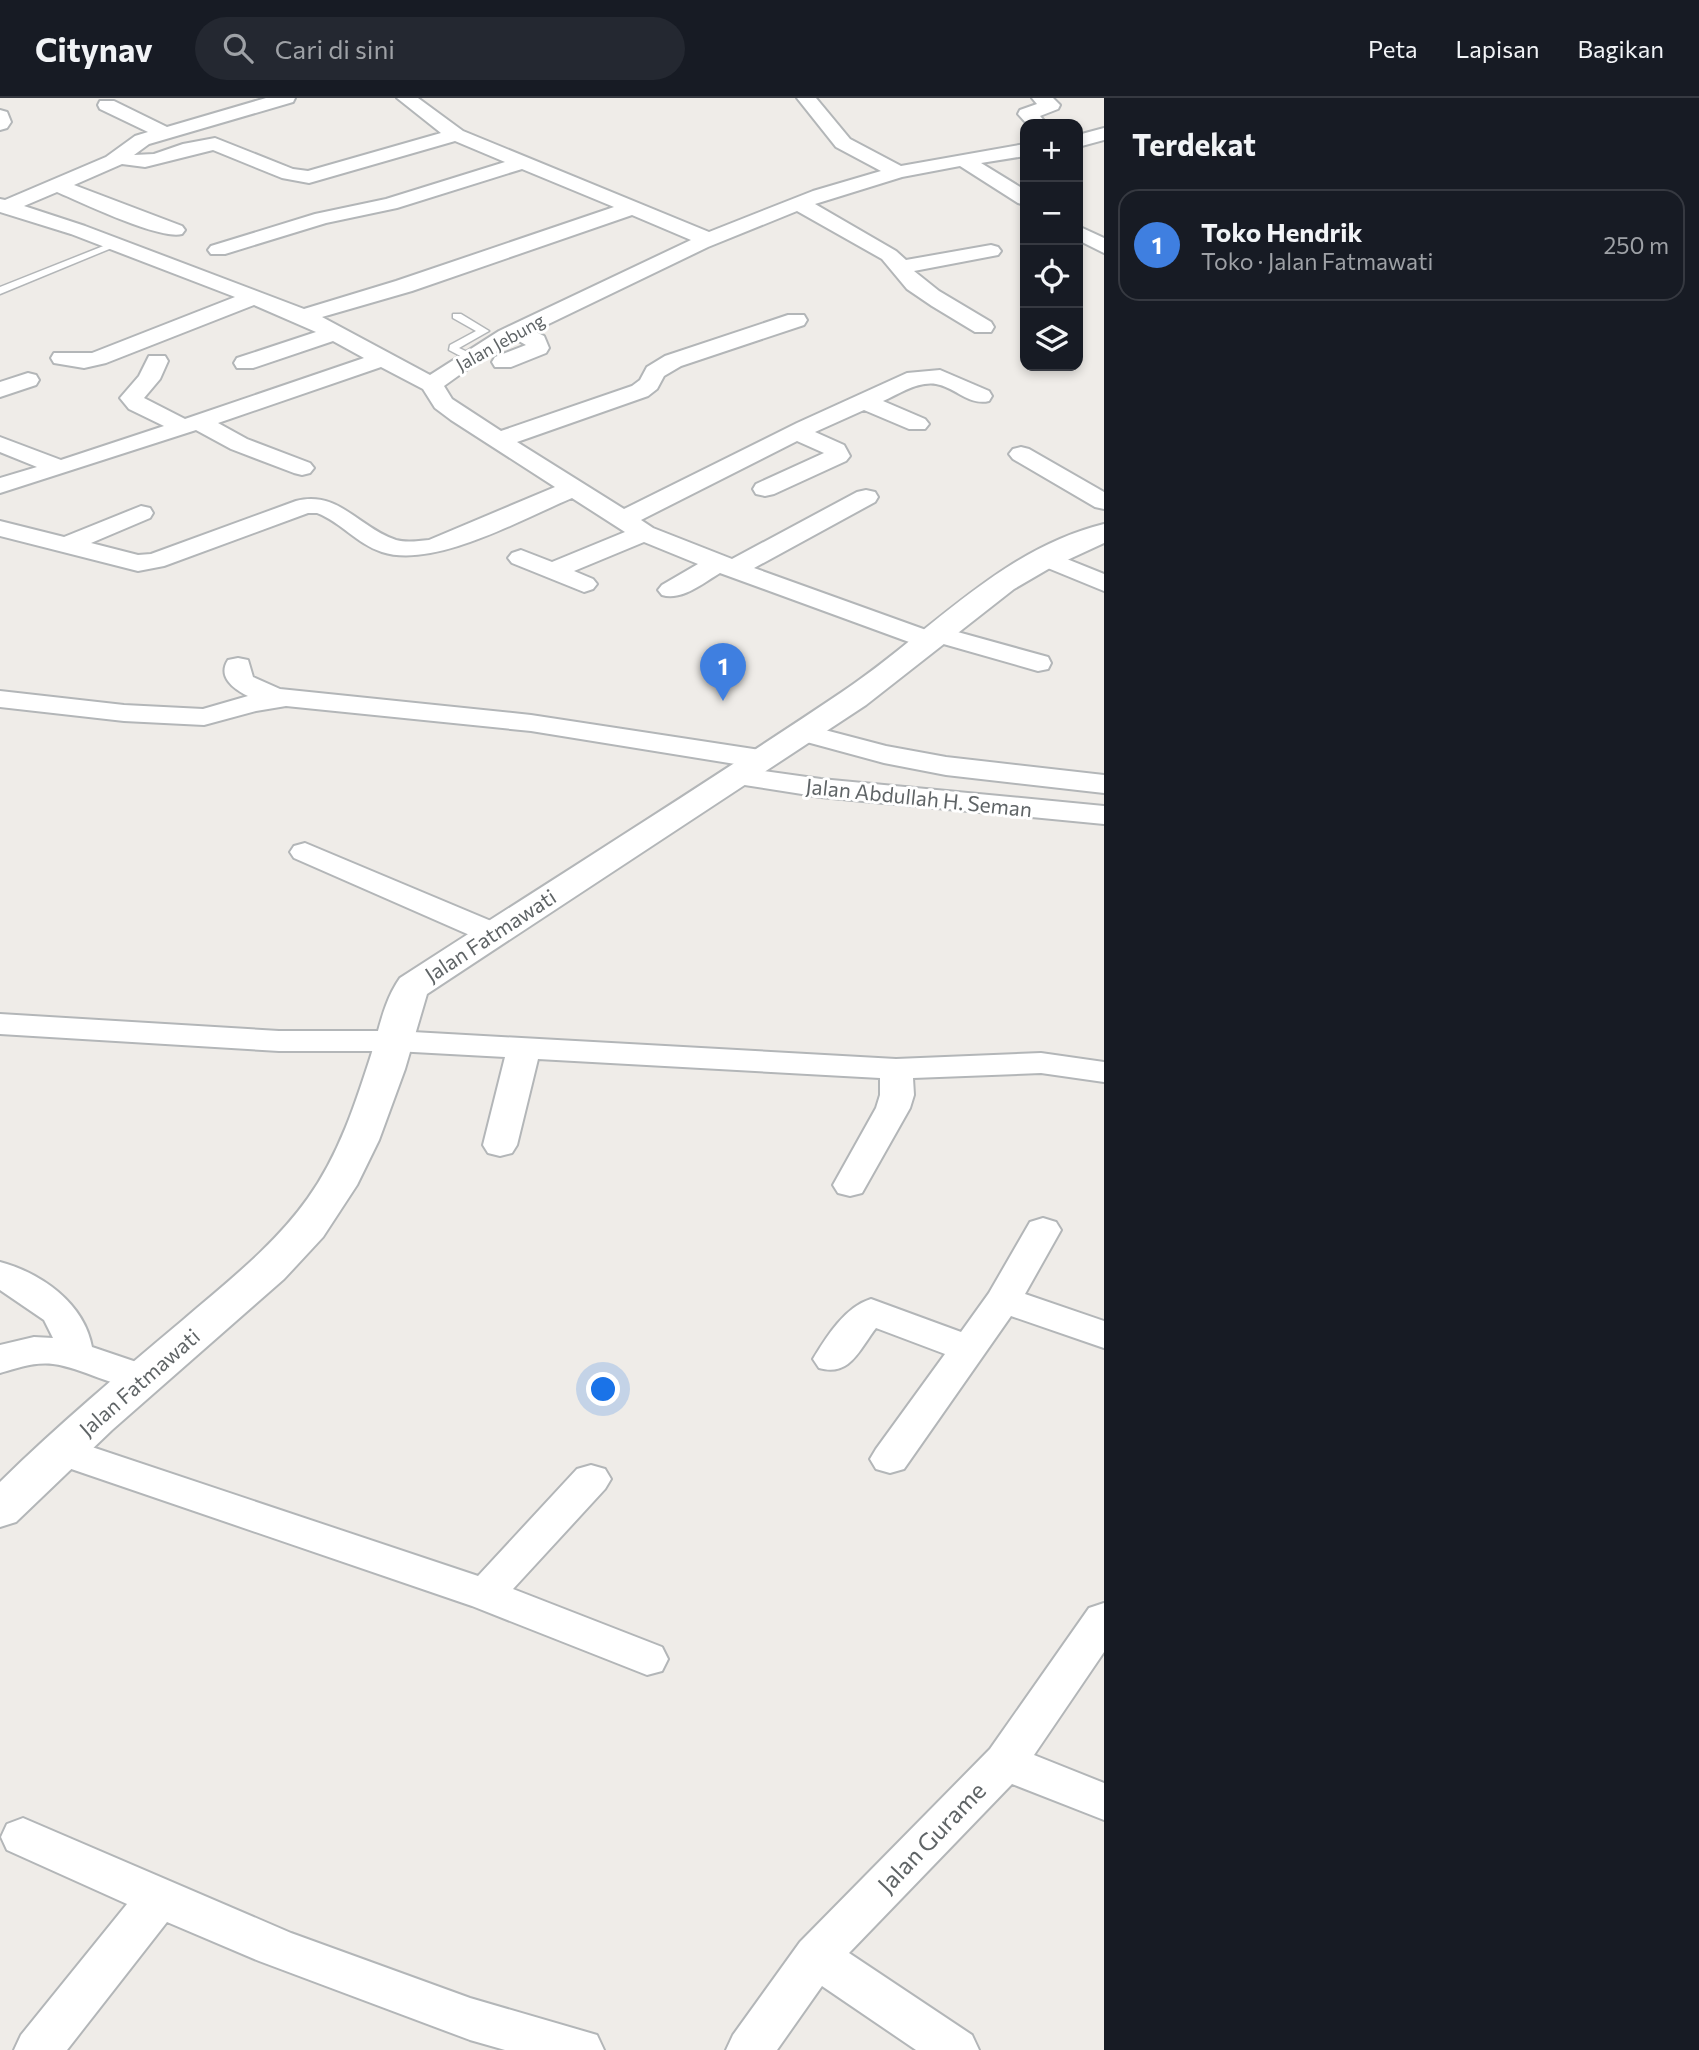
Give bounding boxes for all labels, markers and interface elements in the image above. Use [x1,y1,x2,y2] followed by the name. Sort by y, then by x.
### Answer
[195,17,685,80] search box
[35,28,153,69] text: Citynav
[219,29,257,67] icon: search
[275,33,395,64] text: Cari di sini
[1368,34,1418,63] text: Peta
[1456,34,1539,63] text: Lapisan
[1577,34,1664,63] text: Bagikan
[1020,119,1083,371] map controls
[1020,119,1083,182] button: +
[1132,125,1256,162] text: Terdekat
[1020,182,1083,245] button: −
[1201,216,1362,247] text: Toko Hendrik
[1152,231,1162,259] text: 1
[1604,231,1669,259] text: 250 m
[1020,245,1083,308] button: locate
[1201,247,1433,275] text: Toko · Jalan Fatmawati
[1020,308,1083,371] button: layers
[452,309,548,375] street label: Jalan Jebung
[700,643,746,701] pin: 1
[805,773,1033,821] street label: Jalan Abdullah H. Seman
[420,883,560,987] street label: Jalan Fatmawati
[74,1323,204,1441] street label: Jalan Fatmawati
[586,1372,620,1406] your location
[871,1775,991,1899] street label: Jalan Gurame

